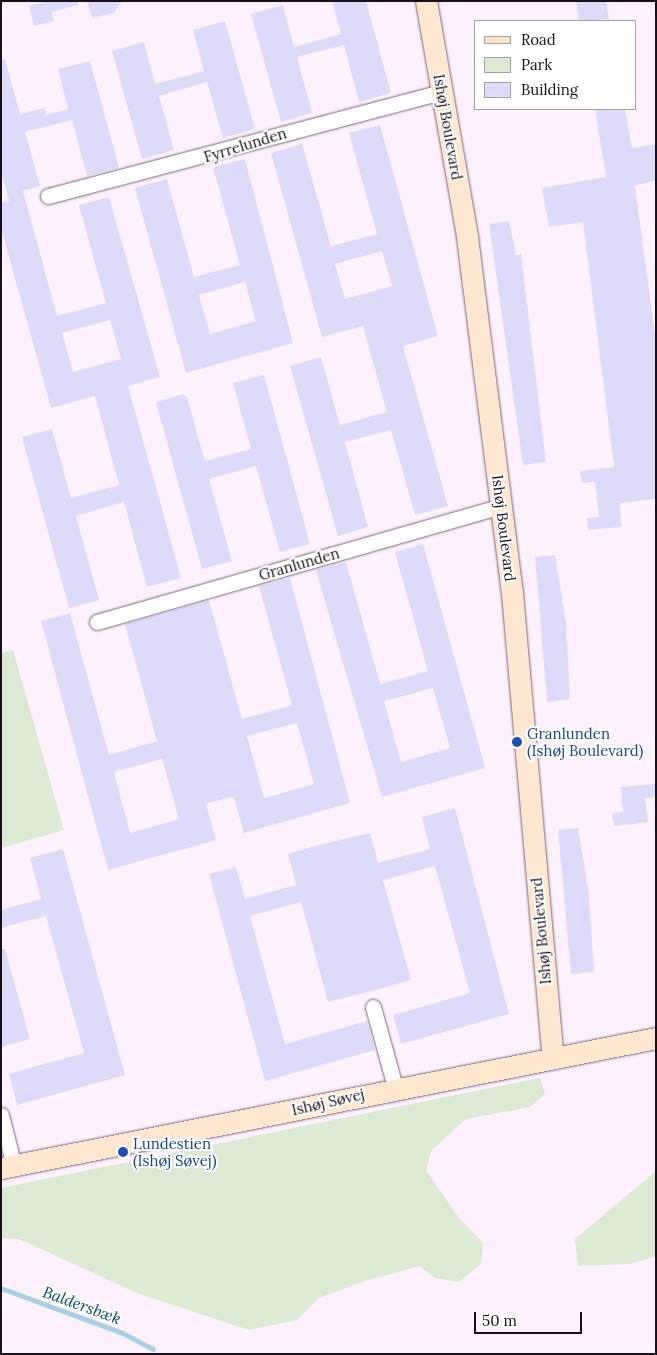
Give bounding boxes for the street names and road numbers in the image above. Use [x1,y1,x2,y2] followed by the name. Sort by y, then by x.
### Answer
[430,73,466,181] street label: Ishøj Boulevard
[201,124,289,166] street label: Fyrrelunden
[489,474,519,582] street label: Ishøj Boulevard
[257,544,341,584] street label: Granlunden
[527,877,555,985] street label: Ishøj Boulevard
[290,1085,366,1119] street label: Ishøj Søvej

